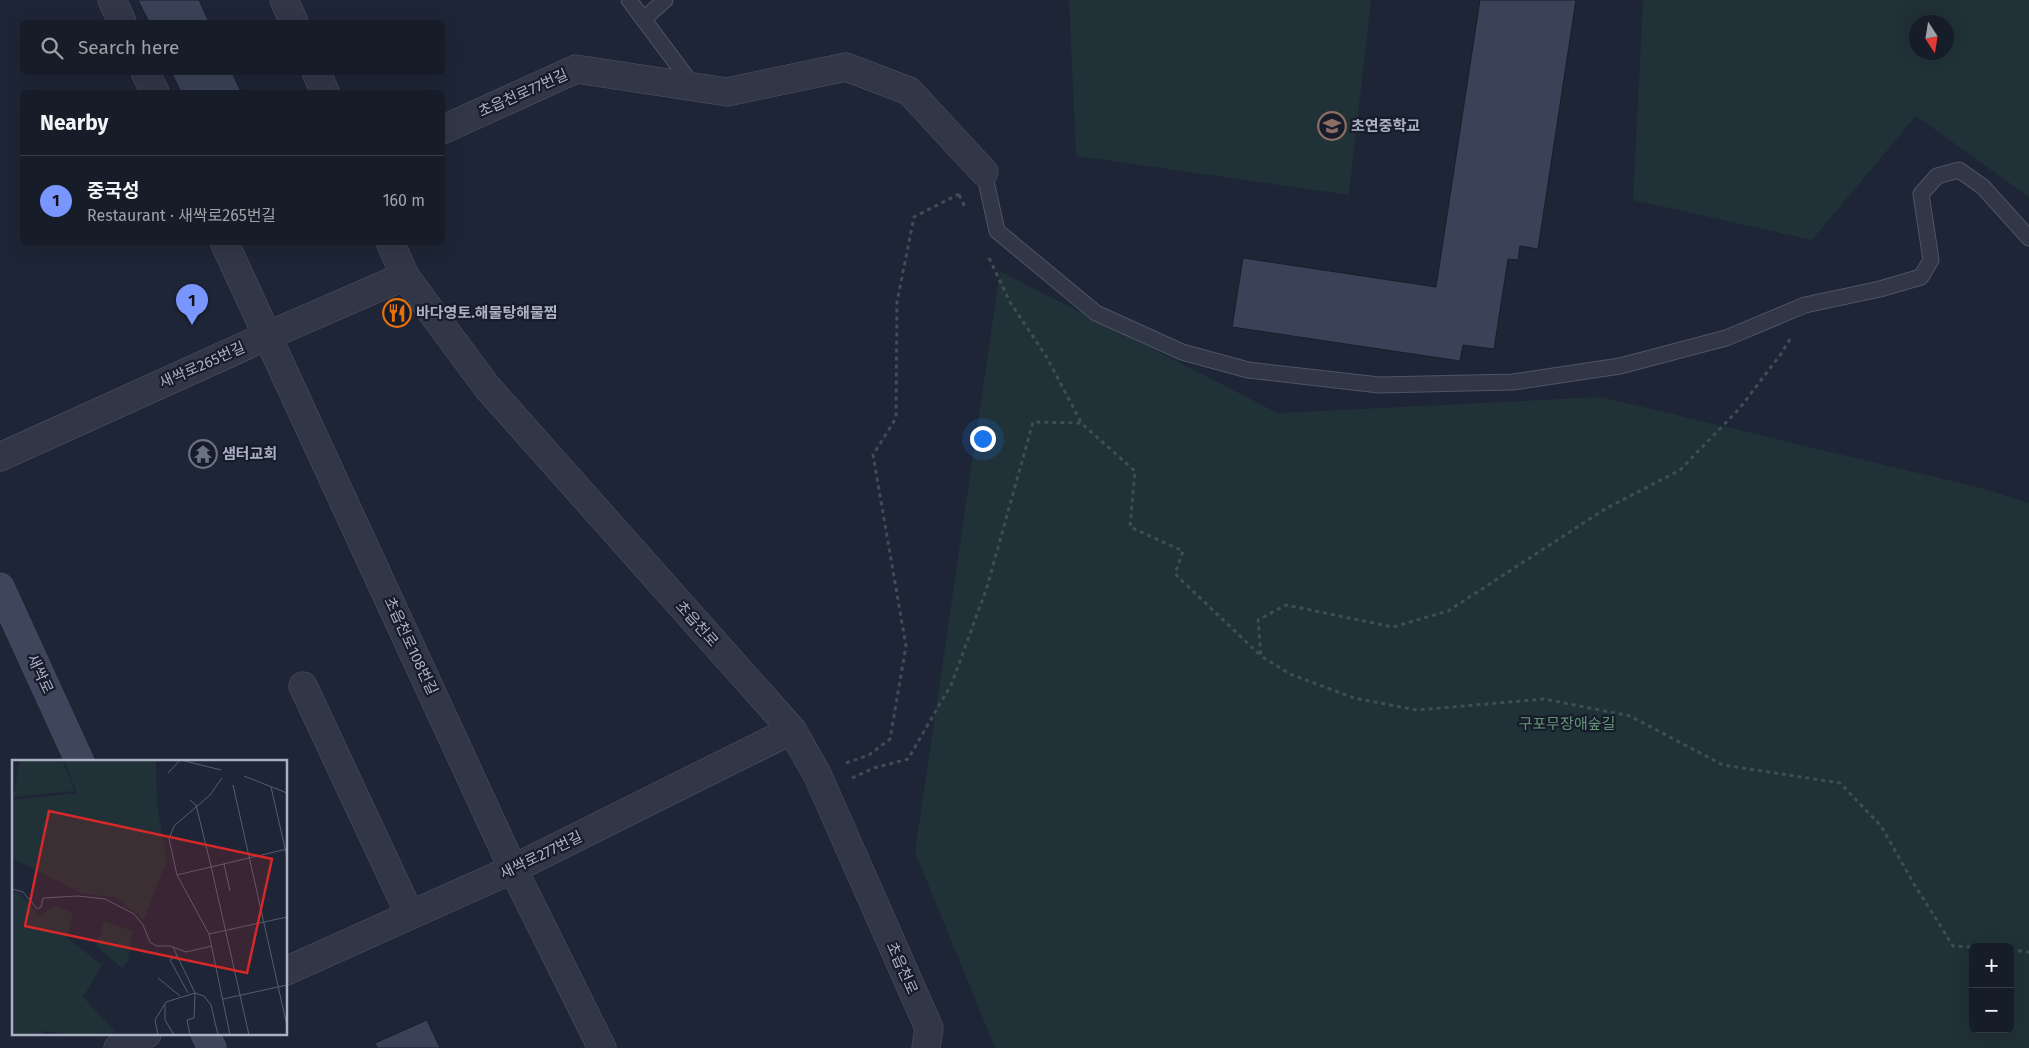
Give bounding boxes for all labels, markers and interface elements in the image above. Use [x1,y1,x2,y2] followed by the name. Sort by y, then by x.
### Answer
[1909,15,1954,60] north arrow
[20,20,445,75] search box
[38,34,66,62] icon: search
[78,36,179,59] text: Search here
[475,65,571,121] street label: 초읍천로77번길
[40,110,108,136] text: Nearby
[1317,111,1347,141] school or university icon: 초연중학교
[1351,117,1420,135] place label: 초연중학교
[87,179,139,202] text: 중국성
[52,191,60,210] text: 1
[383,191,425,210] text: 160 m
[87,206,276,225] text: Restaurant · 새싹로265번길
[176,284,208,325] pin: 1
[382,298,412,328] restaurant icon: 바다영토.해물탕해물찜
[416,304,558,322] place label: 바다영토.해물탕해물찜
[156,338,248,392] street label: 새싹로265번길
[970,426,996,452] your location
[188,439,218,469] temple icon: 샘터교회
[222,445,277,463] place label: 샘터교회
[380,594,442,698] street label: 초읍천로108번길
[672,597,722,651] street label: 초읍천로
[23,651,57,697] street label: 새싹로
[1519,715,1615,733] park label: 구포무장애숲길
[12,760,288,1036] inset map
[497,827,585,883] street label: 새싹로277번길
[883,939,921,997] street label: 초읍천로
[1969,943,2014,1033] map controls
[1969,943,2014,988] button: +
[1969,988,2014,1033] button: −

